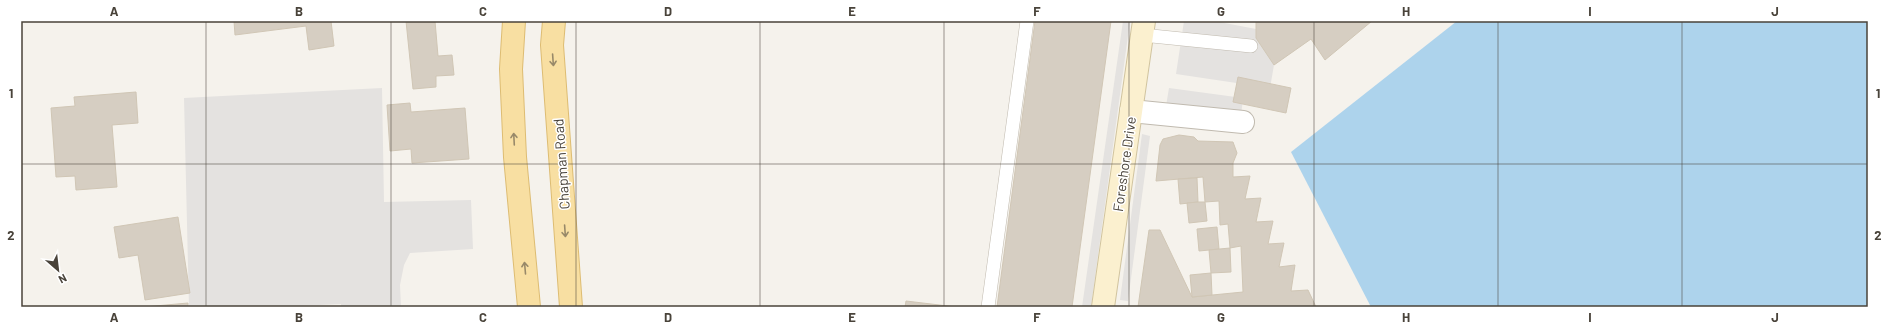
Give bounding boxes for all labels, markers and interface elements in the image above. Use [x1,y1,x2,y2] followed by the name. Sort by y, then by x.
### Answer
[110,3,119,19] text: A
[295,3,303,19] text: B
[479,3,487,19] text: C
[664,3,672,19] text: D
[848,3,856,19] text: E
[1033,3,1041,19] text: F
[1217,3,1225,19] text: G
[1402,3,1410,19] text: H
[1588,3,1592,19] text: I
[1771,3,1779,19] text: J
[549,53,556,66] one-way arrow
[9,85,13,101] text: 1
[1876,85,1880,101] text: 1
[1109,115,1139,213] street label: Foreshore Drive
[549,118,573,210] street label: Chapman Road
[511,133,518,146] one-way arrow
[562,224,569,237] one-way arrow
[7,227,15,243] text: 2
[1874,227,1882,243] text: 2
[38,250,78,290] north arrow
[522,262,529,275] one-way arrow
[57,272,69,287] text: N
[110,309,119,325] text: A
[295,309,303,325] text: B
[479,309,487,325] text: C
[664,309,672,325] text: D
[848,309,856,325] text: E
[1033,309,1041,325] text: F
[1217,309,1225,325] text: G
[1402,309,1410,325] text: H
[1588,309,1592,325] text: I
[1771,309,1779,325] text: J

